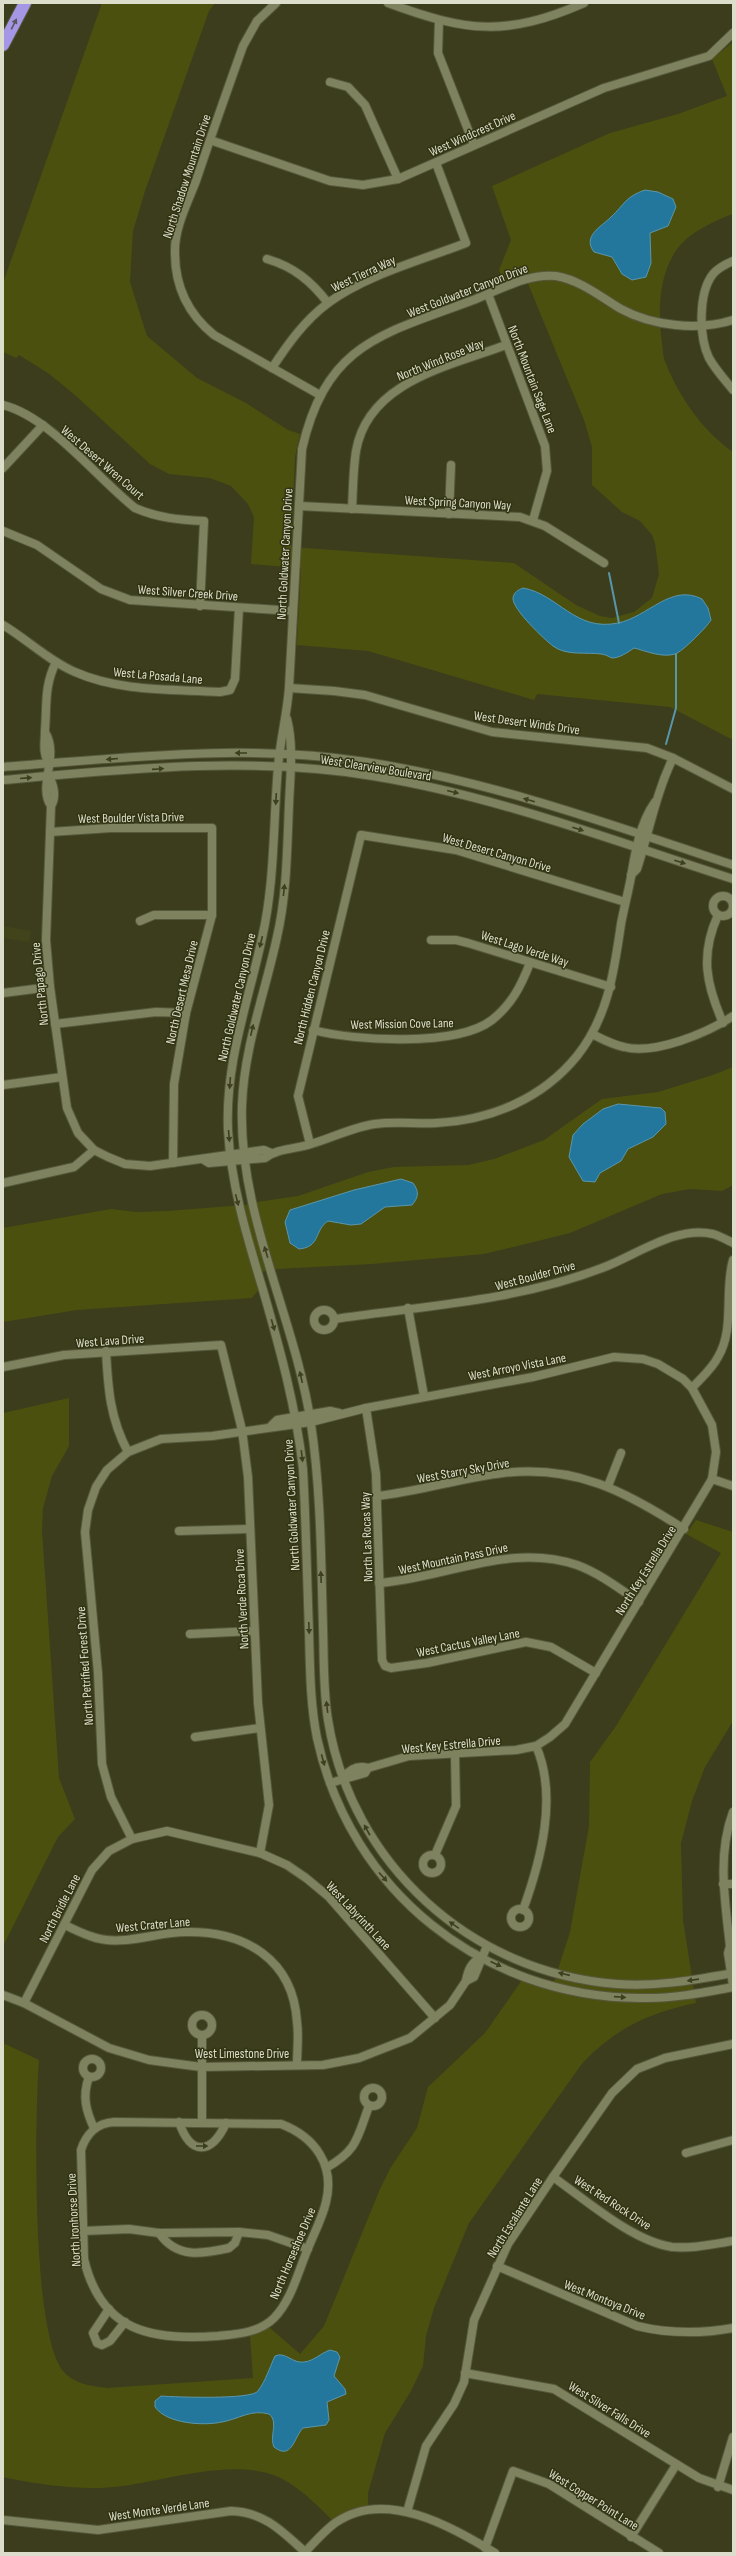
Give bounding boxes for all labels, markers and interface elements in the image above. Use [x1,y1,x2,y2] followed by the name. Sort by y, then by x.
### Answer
[11,18,17,30] one-way arrow
[427,108,518,160] street label: West Windcrest Drive
[159,112,215,240] street label: North Shadow Mountain Drive
[329,252,398,296] street label: West Tierra Way
[405,260,530,321] street label: West Goldwater Canyon Drive
[504,323,560,436] street label: North Mountain Sage Lane
[394,335,486,385] street label: North Wind Rose Way
[57,422,147,503] street label: West Desert Wren Court
[274,488,296,620] street label: North Goldwater Canyon Drive
[404,492,512,514] street label: West Spring Canyon Way
[137,582,239,604] street label: West Silver Creek Drive
[113,664,203,688] street label: West La Posada Lane
[473,708,581,738] street label: West Desert Winds Drive
[234,750,247,756] one-way arrow
[319,751,432,785] street label: West Clearview Boulevard
[106,756,118,763] one-way arrow
[152,765,164,772] one-way arrow
[20,775,32,781] one-way arrow
[447,790,459,796] one-way arrow
[272,793,279,805] one-way arrow
[523,797,535,803] one-way arrow
[78,809,184,827] street label: West Boulder Vista Drive
[572,826,584,832] one-way arrow
[440,830,553,876] street label: West Desert Canyon Drive
[674,859,686,865] one-way arrow
[281,884,288,896] one-way arrow
[479,927,571,971] street label: West Lago Verde Way
[290,928,334,1046] street label: North Hidden Canyon Drive
[214,931,260,1063] street label: North Goldwater Canyon Drive
[258,936,264,949] one-way arrow
[162,939,202,1046] street label: North Desert Mesa Drive
[28,942,52,1026] street label: North Papago Drive
[350,1015,454,1033] street label: West Mission Cove Lane
[250,1024,256,1036] one-way arrow
[226,1077,233,1089] one-way arrow
[225,1130,232,1142] one-way arrow
[235,1193,241,1206] one-way arrow
[263,1245,269,1257] one-way arrow
[493,1258,577,1294] street label: West Boulder Drive
[270,1319,276,1331] one-way arrow
[75,1331,145,1351] street label: West Lava Drive
[467,1350,568,1384] street label: West Arroyo Vista Lane
[297,1371,303,1383] one-way arrow
[281,1439,303,1571] street label: North Goldwater Canyon Drive
[299,1450,305,1462] one-way arrow
[416,1455,511,1487] street label: West Starry Sky Drive
[357,1492,377,1582] street label: North Las Rocas Way
[612,1523,680,1618] street label: North Key Estrella Drive
[397,1540,509,1578] street label: West Mountain Pass Drive
[231,1548,253,1650] street label: North Verde Roca Drive
[318,1571,325,1583] one-way arrow
[73,1606,97,1726] street label: North Petrified Forest Drive
[306,1622,312,1635] one-way arrow
[415,1625,521,1661] street label: West Cactus Valley Lane
[323,1701,330,1713] one-way arrow
[401,1733,501,1757] street label: West Key Estrella Drive
[320,1754,326,1766] one-way arrow
[363,1824,370,1836] one-way arrow
[36,1871,84,1946] street label: North Bridle Lane
[378,1872,387,1882] one-way arrow
[322,1878,394,1953] street label: West Labyrinth Lane
[115,1914,191,1936] street label: West Crater Lane
[449,1921,459,1929] one-way arrow
[490,1961,501,1967] one-way arrow
[558,1971,570,1977] one-way arrow
[687,1977,699,1983] one-way arrow
[614,1994,626,2001] one-way arrow
[195,2046,289,2062] street label: West Limestone Drive
[196,2143,209,2149] one-way arrow
[571,2172,654,2234] street label: West Red Rock Drive
[64,2173,84,2267] street label: North Ironhorse Drive
[484,2174,546,2261] street label: North Escalante Lane
[266,2205,320,2302] street label: North Horseshoe Drive
[561,2276,648,2324] street label: West Montoya Drive
[565,2378,654,2442] street label: West Silver Falls Drive
[545,2466,641,2534] street label: West Copper Point Lane
[108,2495,211,2525] street label: West Monte Verde Lane

